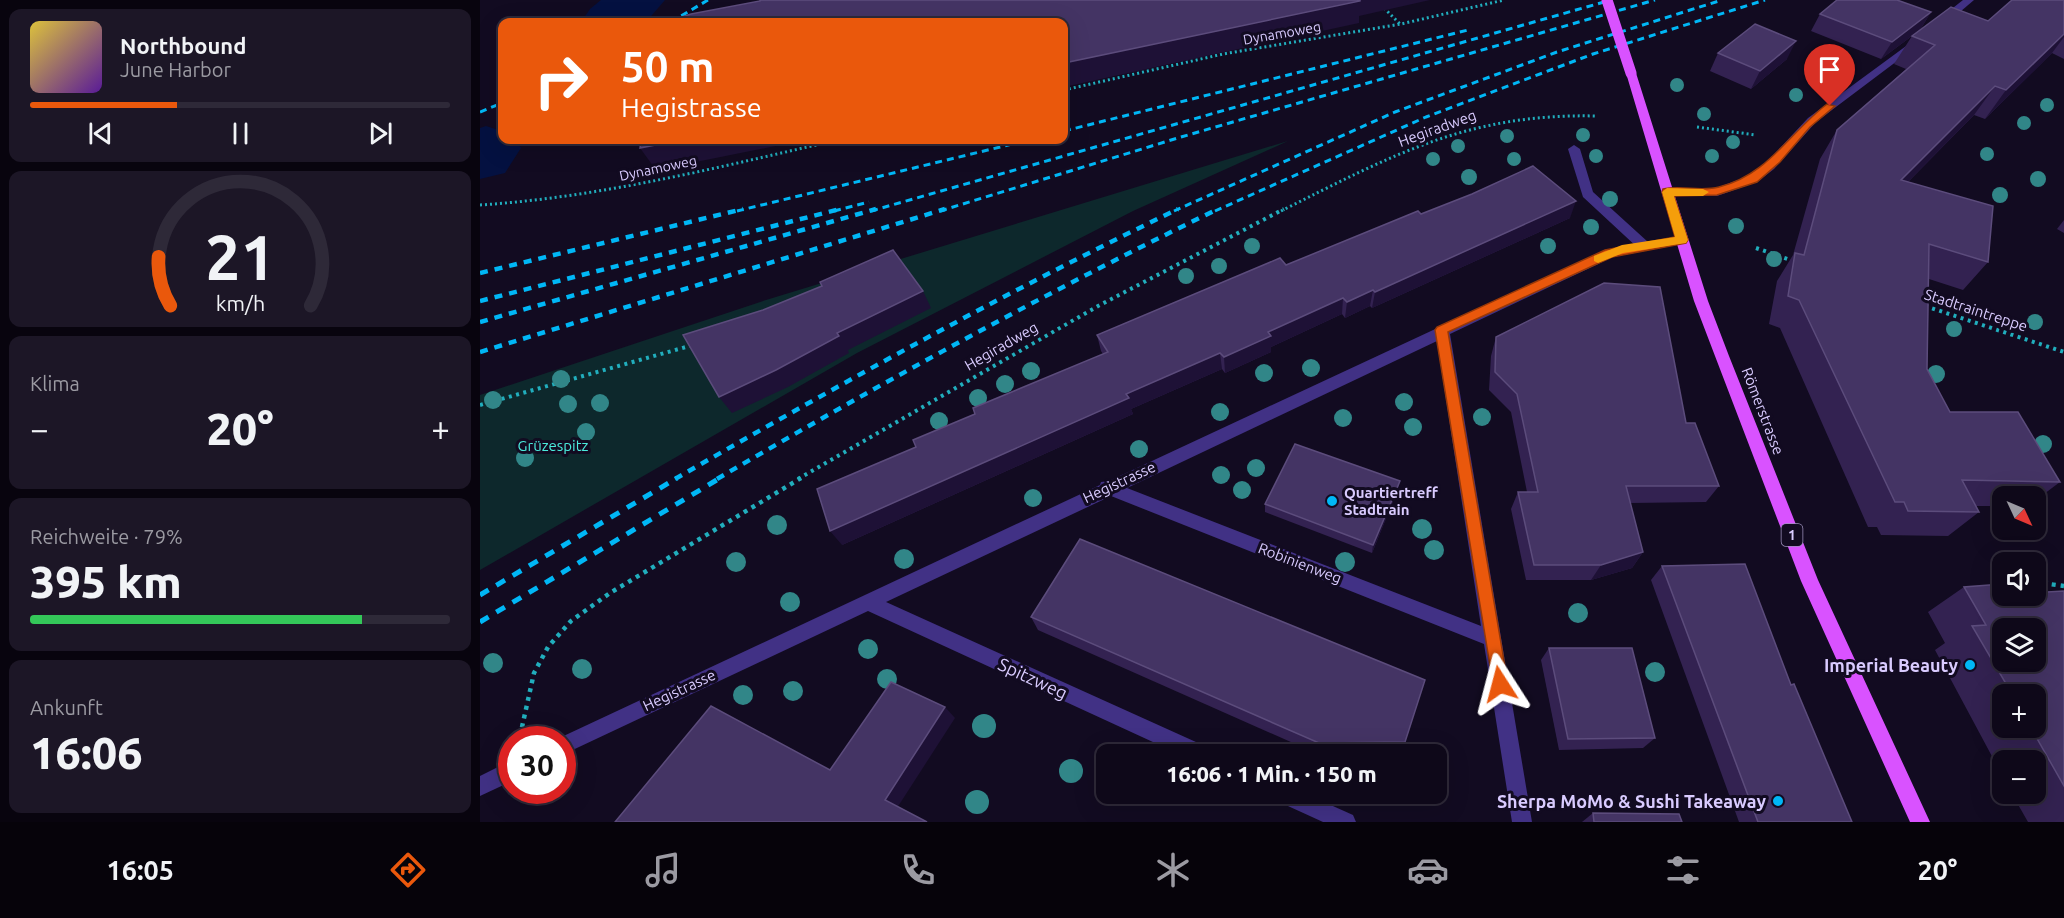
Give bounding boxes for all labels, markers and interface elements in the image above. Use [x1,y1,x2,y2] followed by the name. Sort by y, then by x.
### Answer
[1242,18,1322,48] street label: Dynamoweg
[120,33,246,58] text: Northbound
[522,42,600,120] icon: right
[621,43,715,90] text: 50 m
[1804,44,1855,106] pin
[1813,53,1846,86] icon: arrive
[120,58,231,81] text: June Harbor
[621,92,762,122] text: Hegistrasse
[1396,106,1478,150] street label: Hegiradweg
[84,117,117,150] icon: previous
[224,117,257,150] icon: pause
[364,117,397,150] icon: next
[618,152,698,184] street label: Dynamoweg
[205,222,275,292] text: 21
[1922,285,2030,335] street label: Stadtraintreppe
[215,291,265,315] text: km/h
[961,318,1041,374] street label: Hegiradweg
[1739,365,1787,457] street label: Römerstrasse
[30,372,80,395] text: Klima
[206,403,274,454] text: 20°
[30,410,49,447] text: −
[431,410,450,447] text: +
[518,437,589,454] park label: Grüzespitz
[1080,458,1158,506] street label: Hegistrasse
[1344,484,1438,518] place label: Quartiertreff Stadtrain
[1992,486,2046,540] north arrow
[1992,486,2046,804] map controls
[1325,494,1339,508] marker: Quartiertreff Stadtrain
[1782,524,1802,546] road number: 1
[30,525,183,548] text: Reichweite · 79%
[1256,539,1344,587] street label: Robinienweg
[1992,552,2046,606] button: sound
[30,556,182,607] text: 395 km
[1992,618,2046,672] button: layers
[1468,652,1532,716] position arrow
[995,653,1071,703] street label: Spitzweg
[1824,655,1958,675] place label: Imperial Beauty
[1963,658,1977,672] marker: Imperial Beauty
[640,666,718,714] street label: Hegistrasse
[1992,684,2046,738] button: +
[30,696,103,719] text: Ankunft
[498,726,576,804] speed limit sign: 30
[30,727,143,778] text: 16:06
[1992,750,2046,804] button: −
[1166,761,1377,786] text: 16:06 · 1 Min. · 150 m
[1497,791,1766,811] place label: Sherpa MoMo & Sushi Takeaway
[1771,794,1785,808] marker: Sherpa MoMo & Sushi Takeaway
[387,849,429,891] icon: directions
[642,849,684,891] icon: music
[897,849,939,891] icon: phone
[1152,849,1194,891] icon: climate
[1407,849,1449,891] icon: car
[1662,849,1704,891] icon: filters
[107,855,174,885] text: 16:05
[1917,855,1957,885] text: 20°

